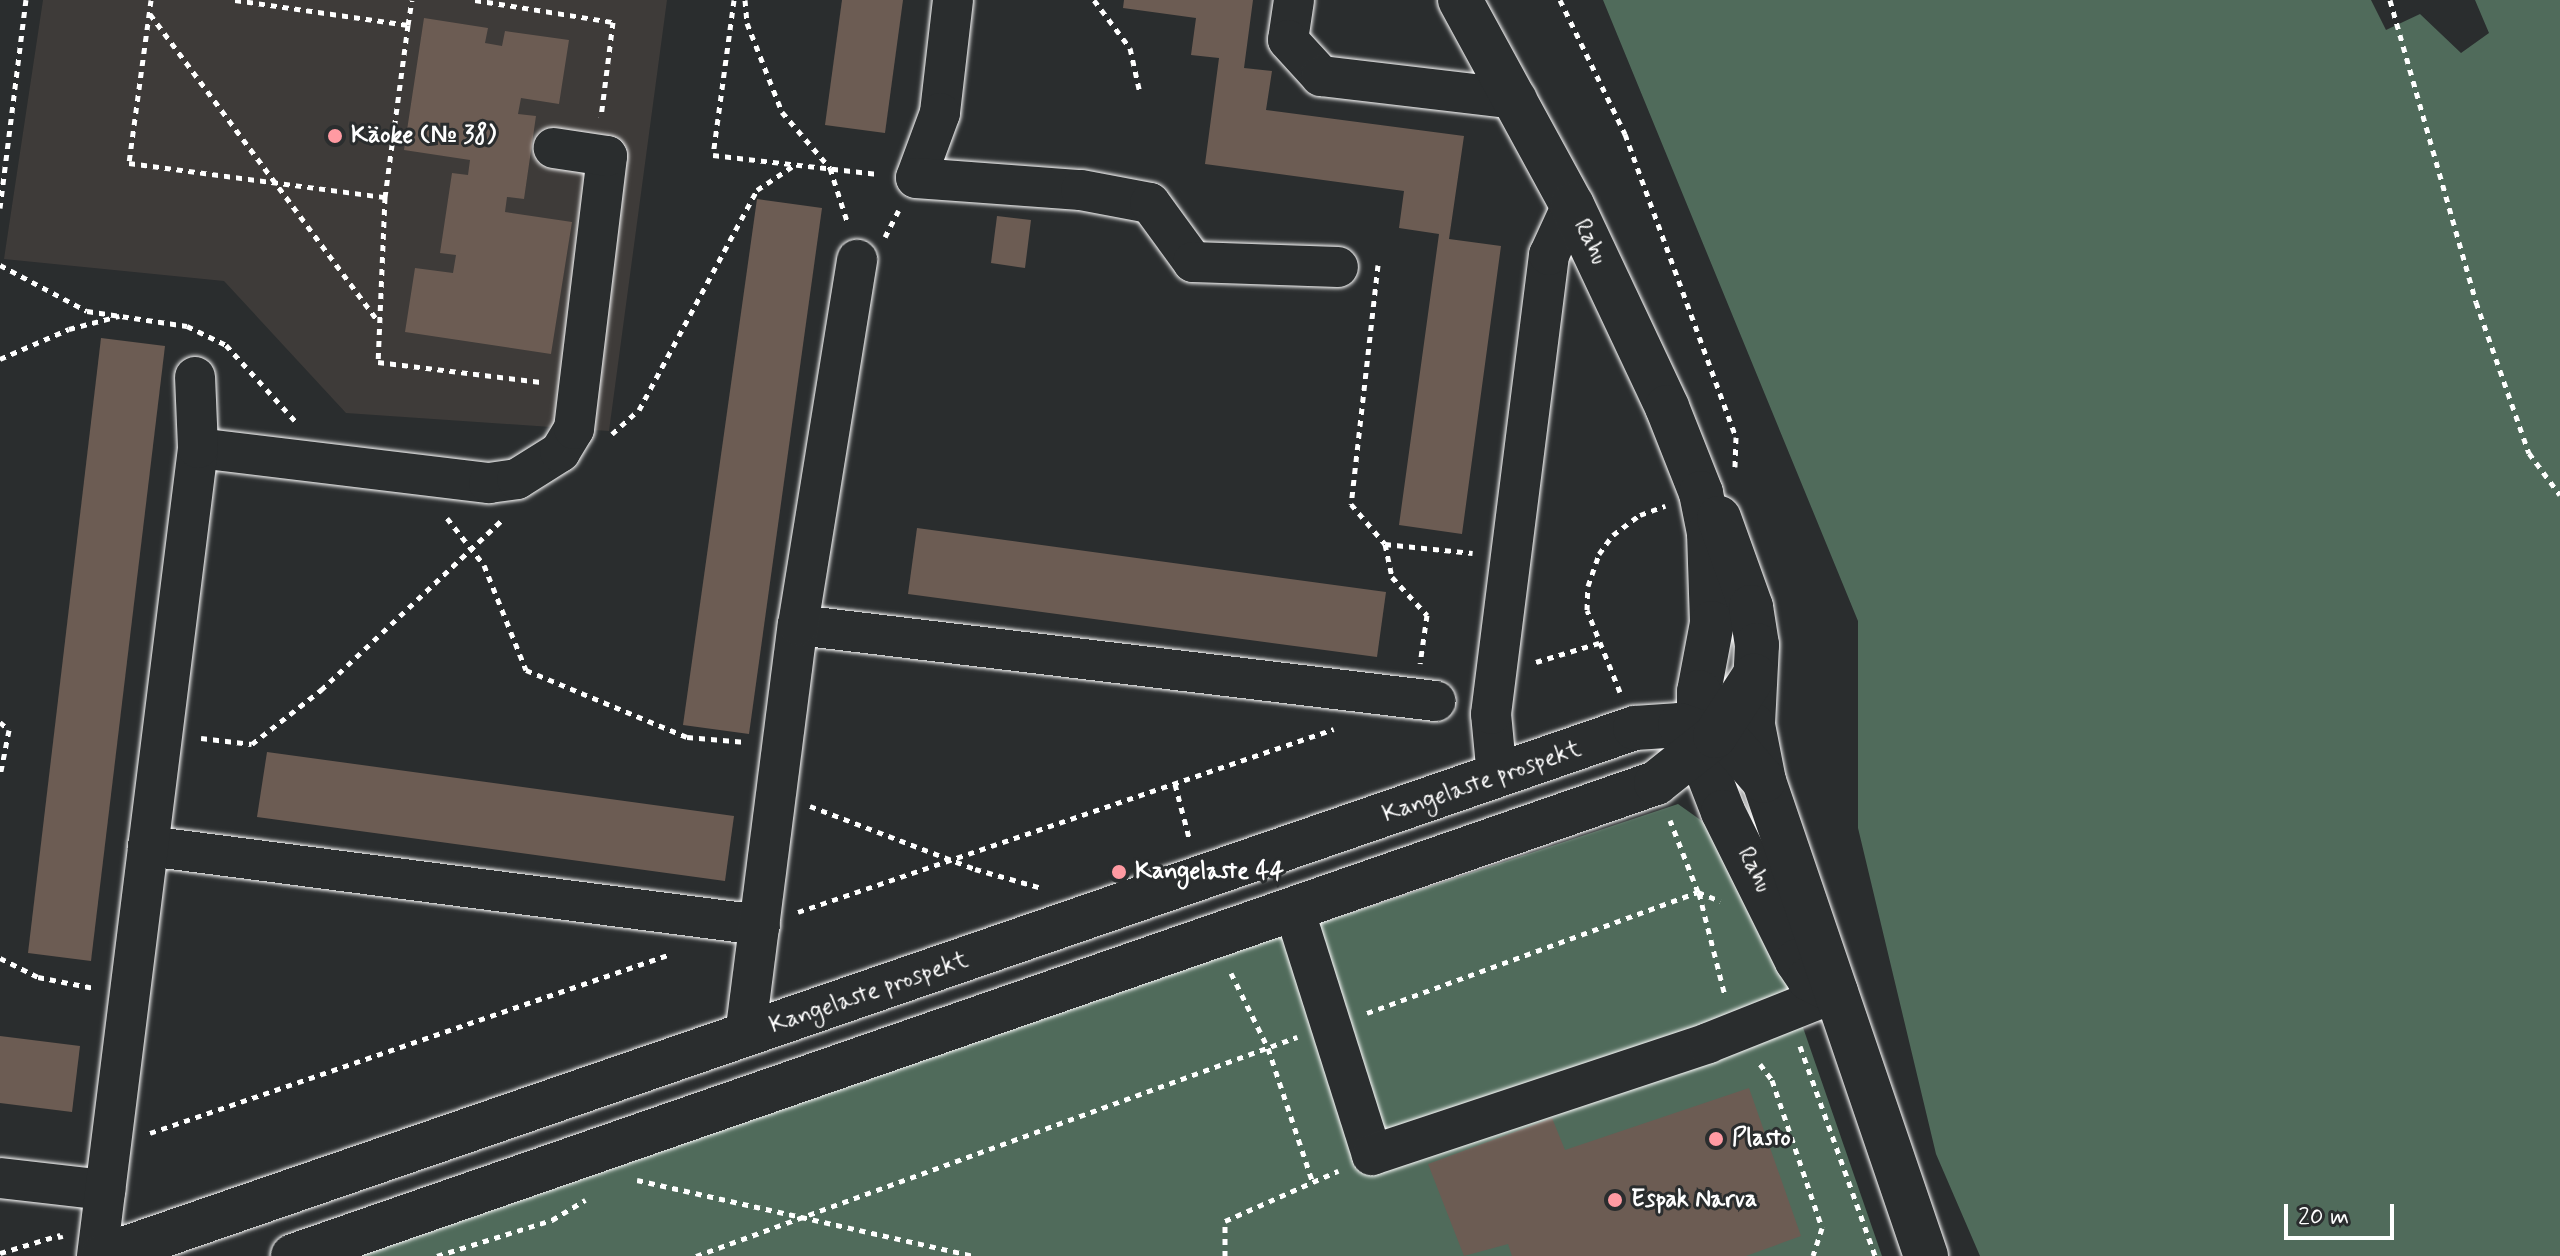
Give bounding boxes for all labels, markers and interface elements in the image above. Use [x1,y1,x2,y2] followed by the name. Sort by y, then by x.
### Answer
[351,122,496,150] place label: Käoke (№ 38)
[326,127,344,145] marker: Käoke (№ 38)
[1567,214,1613,270] street label: Rahu
[1379,734,1585,830] street label: Kangelaste prospekt
[1730,842,1778,898] street label: Rahu
[1135,858,1284,886] place label: Kangelaste 44
[1110,863,1128,881] marker: Kangelaste 44
[766,945,972,1041] street label: Kangelaste prospekt
[1732,1125,1791,1153] place label: Plasto
[1707,1130,1725,1148] marker: Plasto
[1631,1186,1755,1214] place label: Espak Narva
[2288,1188,2398,1238] scale bar
[1606,1191,1624,1209] marker: Espak Narva
[2298,1202,2349,1233] text: 20 m

